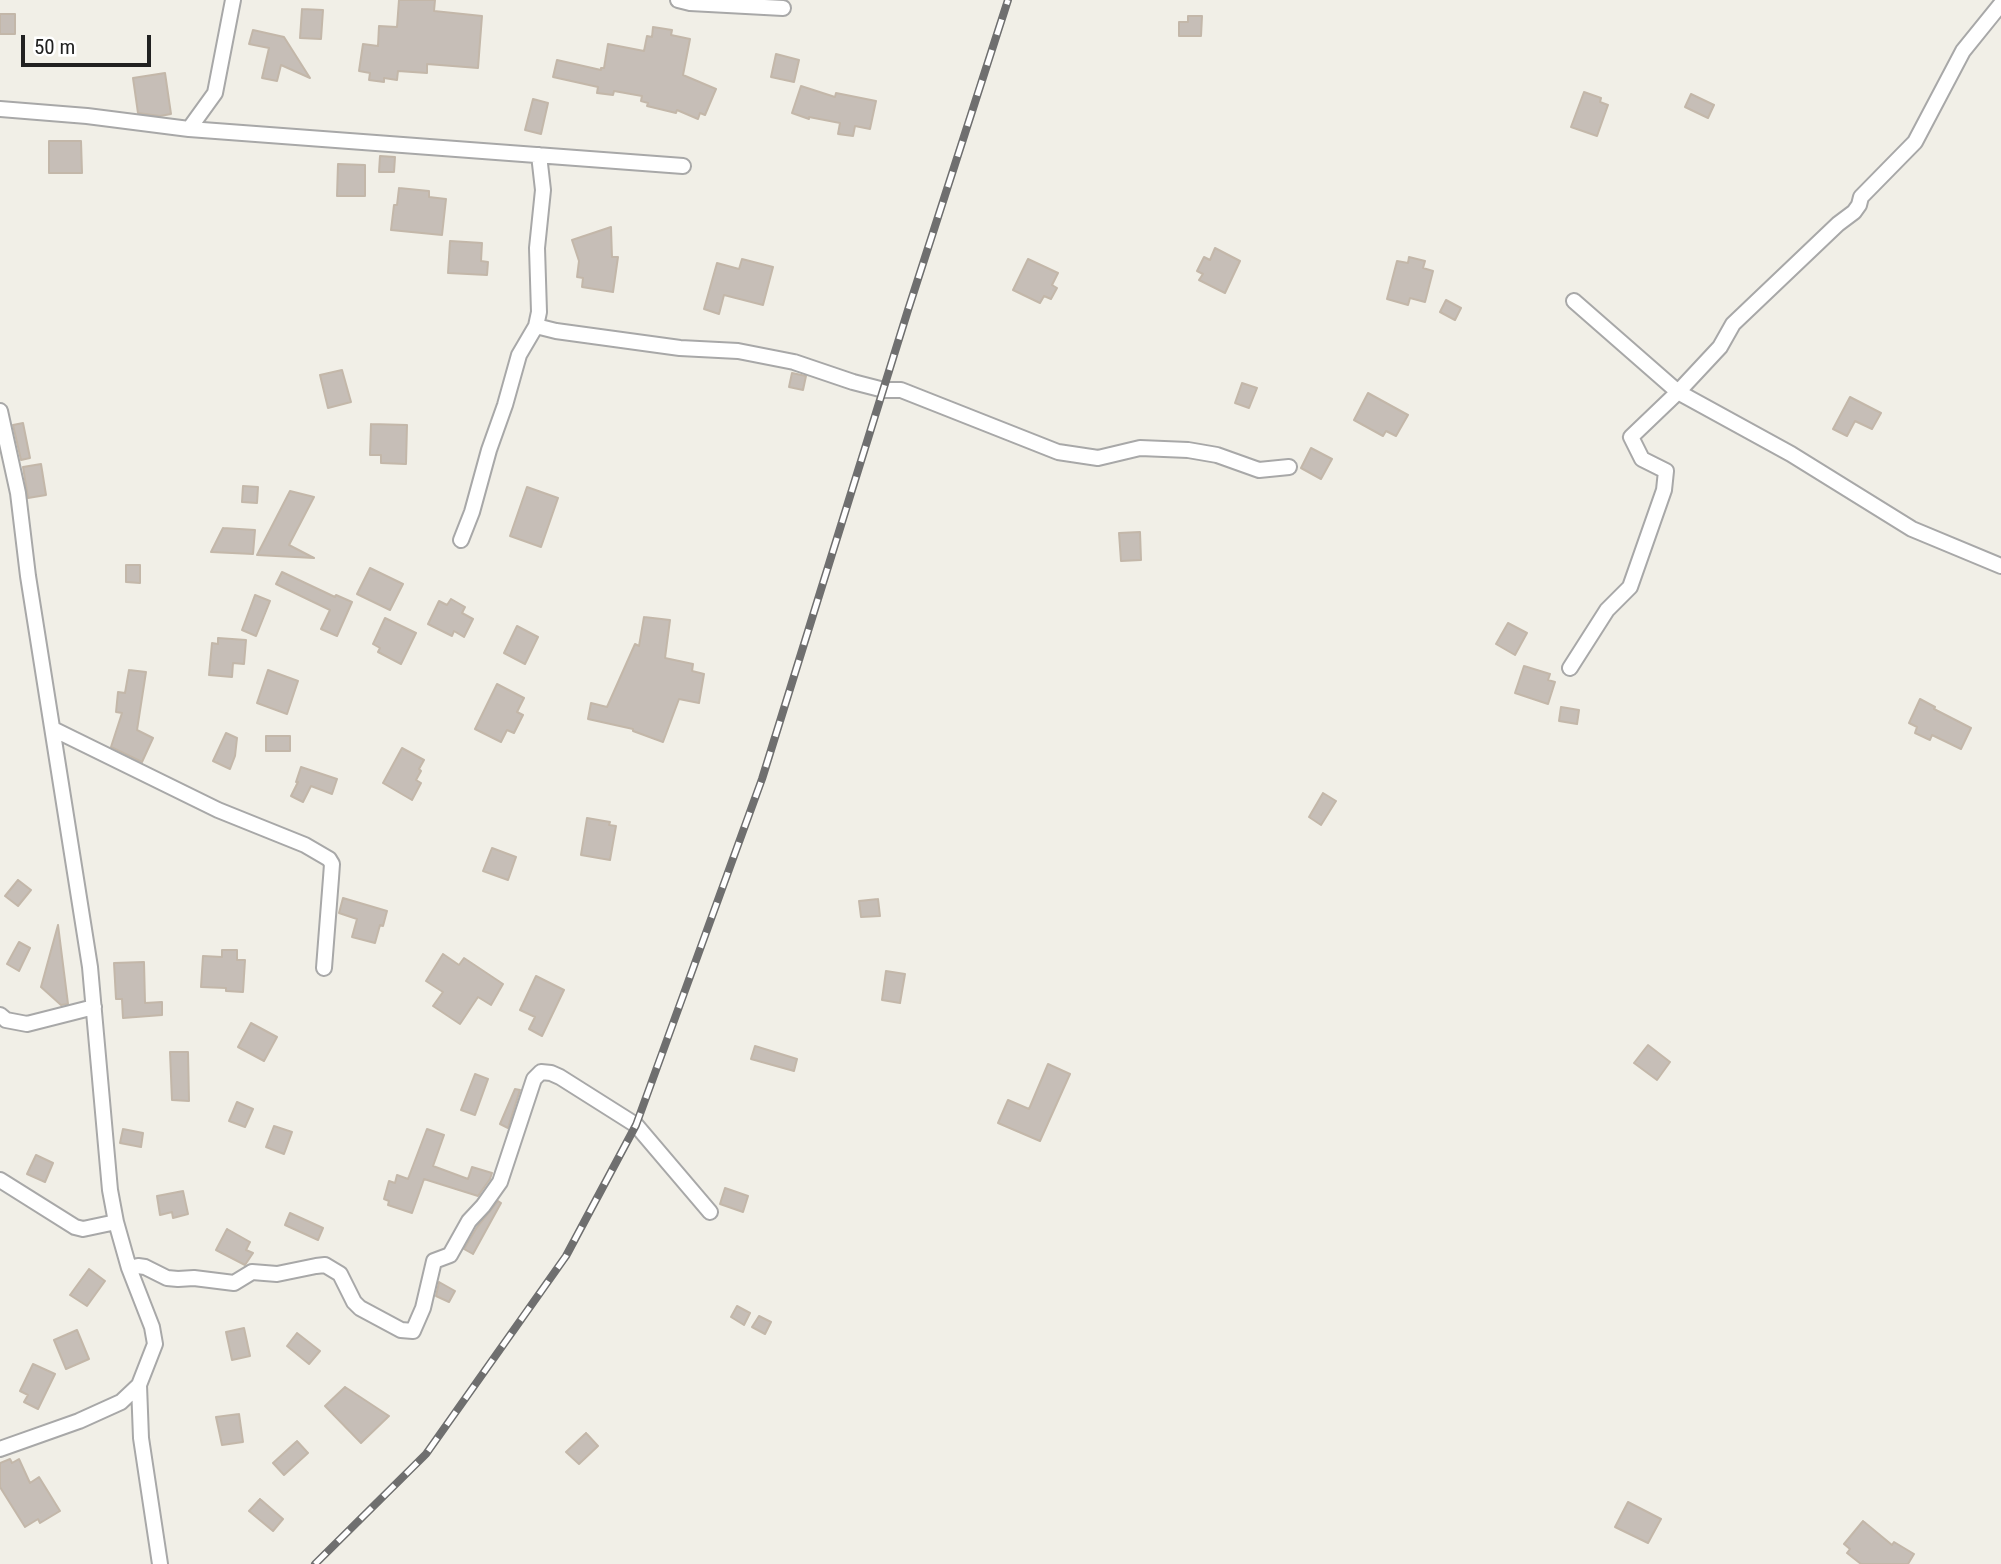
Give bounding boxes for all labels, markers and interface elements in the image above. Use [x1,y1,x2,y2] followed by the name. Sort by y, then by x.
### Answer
[24,21,154,65] scale bar
[34,35,75,59] text: 50 m

